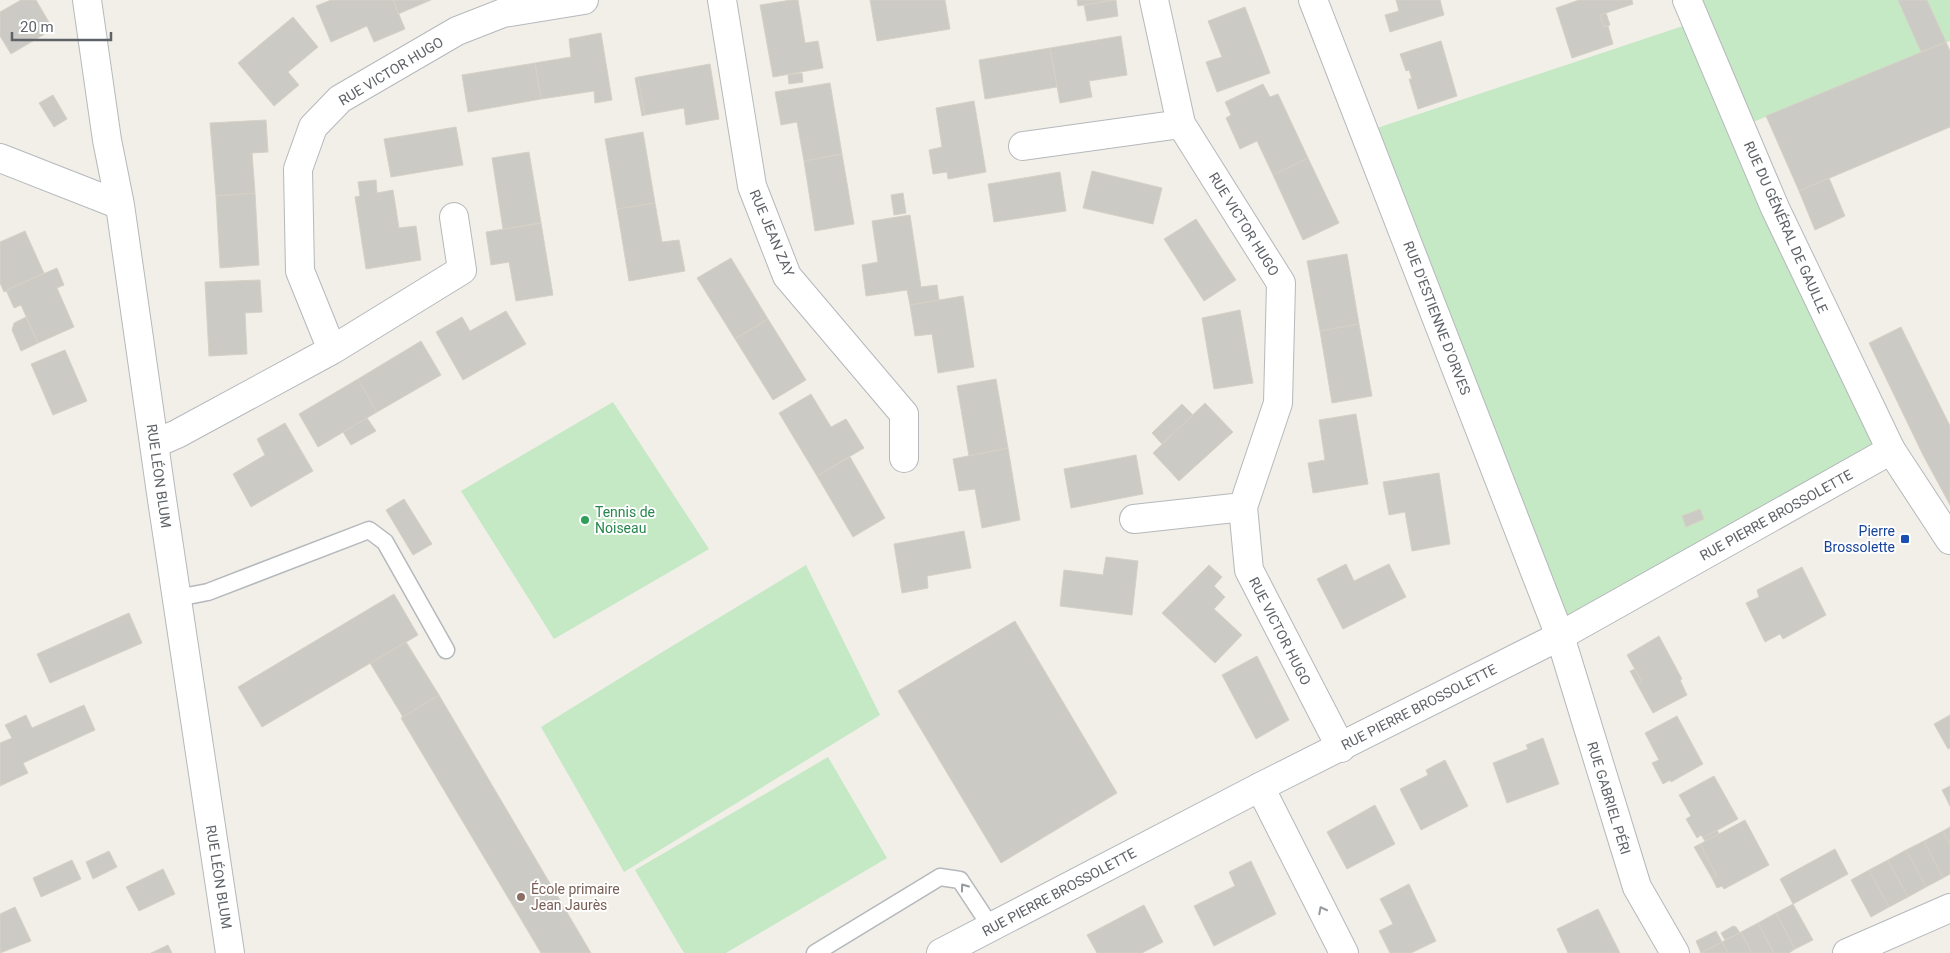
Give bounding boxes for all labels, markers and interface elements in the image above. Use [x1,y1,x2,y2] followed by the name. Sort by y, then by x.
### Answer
[12,10,111,42] scale bar
[20,18,54,36] text: 20 m
[336,34,446,108] street label: RUE VICTOR HUGO
[1741,138,1832,315] street label: RUE DU GÉNÉRAL DE GAULLE
[1206,169,1282,279] street label: RUE VICTOR HUGO
[747,187,798,279] street label: RUE JEAN ZAY
[1400,239,1474,397] street label: RUE D'ESTIENNE D'ORVES
[144,423,175,529] street label: RUE LÉON BLUM
[1697,466,1855,564] street label: RUE PIERRE BROSSOLETTE
[595,504,655,536] place label: Tennis de Noiseau
[579,514,591,526] marker: Tennis de Noiseau
[1824,523,1895,555] place label: Pierre Brossolette
[1899,533,1911,545] marker: Pierre Brossolette
[1246,574,1314,688] street label: RUE VICTOR HUGO
[1339,661,1499,753] street label: RUE PIERRE BROSSOLETTE
[1584,739,1635,856] street label: RUE GABRIEL PÉRI
[203,824,236,930] street label: RUE LÉON BLUM
[979,845,1139,939] street label: RUE PIERRE BROSSOLETTE
[531,880,620,913] place label: École primaire Jean Jaurès
[961,883,970,893] one-way arrow
[515,891,527,903] marker: École primaire Jean Jaurès
[1318,906,1328,915] one-way arrow

